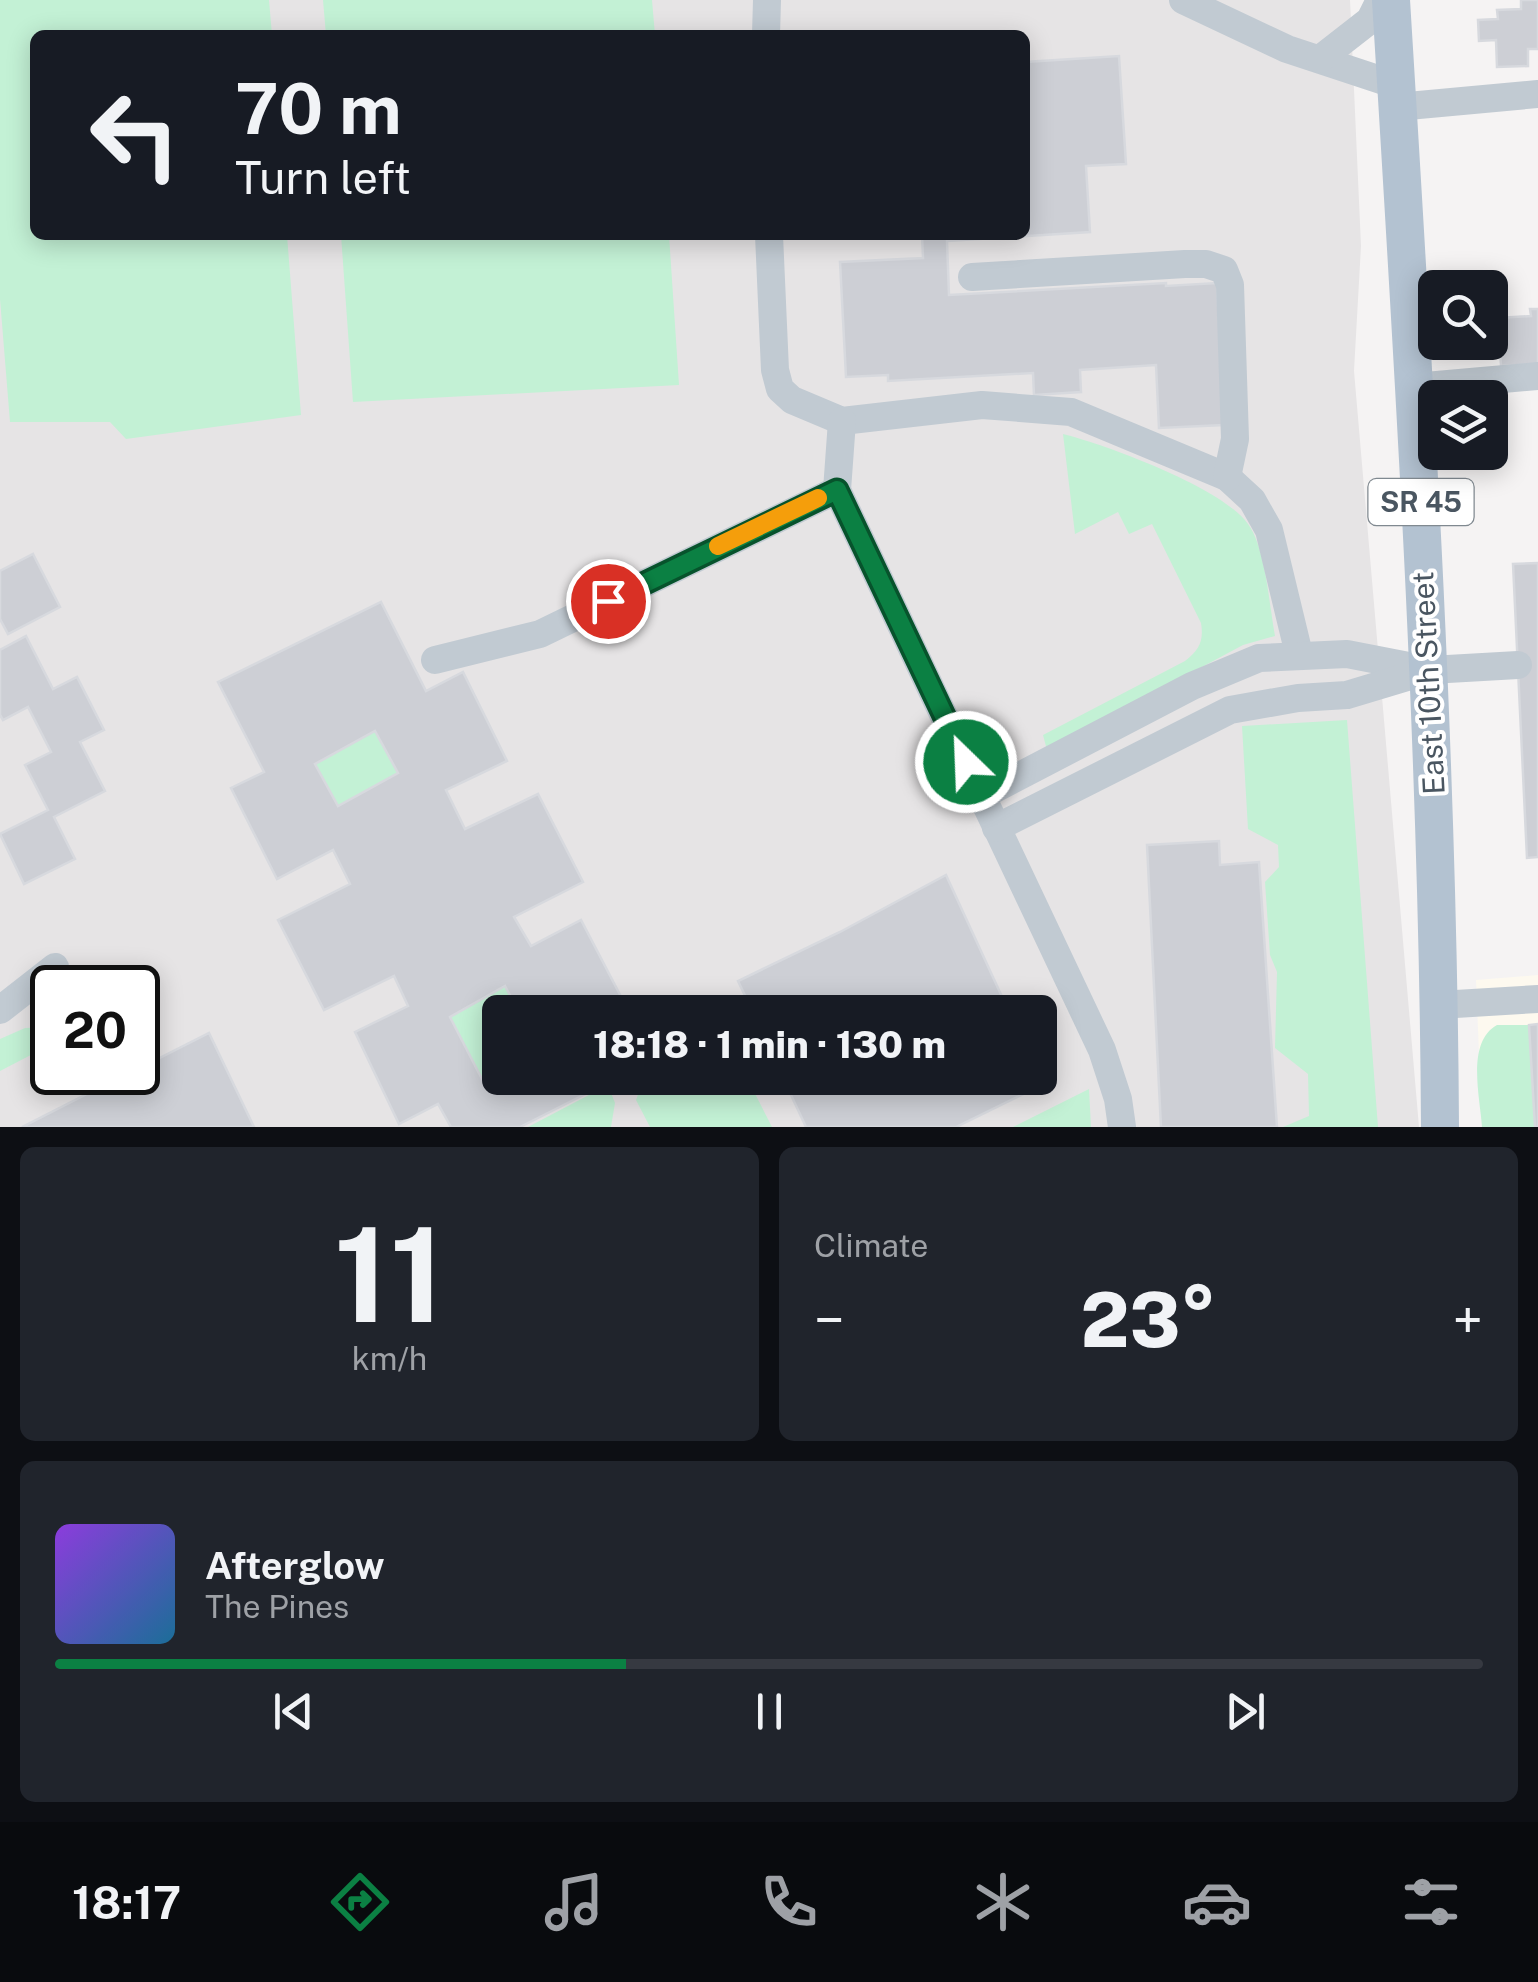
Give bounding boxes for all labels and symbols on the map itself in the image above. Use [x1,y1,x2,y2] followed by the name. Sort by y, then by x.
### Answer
[1368,479,1474,525] road number: SR 45
[566,559,651,644] pin
[1404,571,1452,795] street label: East 10th Street
[914,710,1018,814] position arrow
[30,965,160,1095] speed limit sign: 20

